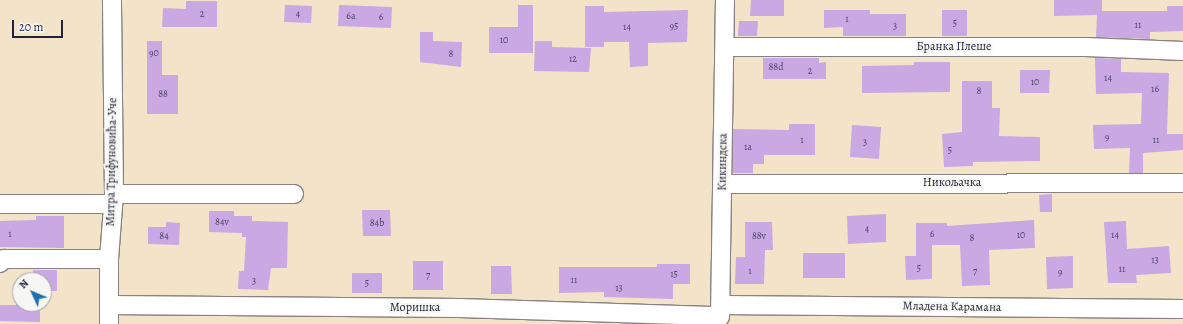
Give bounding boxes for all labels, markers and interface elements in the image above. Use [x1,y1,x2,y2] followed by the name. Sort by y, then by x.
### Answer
[200,8,204,20] house number: 2
[296,8,300,20] house number: 4
[346,10,356,22] house number: 6a
[379,11,383,23] house number: 6
[14,12,65,38] scale bar
[845,13,849,25] house number: 1
[953,17,957,29] house number: 5
[19,19,43,35] text: 20 m
[1135,19,1141,31] house number: 11
[670,20,678,32] house number: 95
[893,20,897,32] house number: 3
[623,21,631,33] house number: 14
[500,34,508,46] house number: 10
[916,40,992,54] street label: Бранка Плеше
[149,47,159,59] house number: 90
[449,48,453,60] house number: 8
[569,53,577,65] house number: 12
[768,61,784,73] house number: 88d
[808,65,812,77] house number: 2
[1104,72,1112,84] house number: 14
[1031,76,1039,88] house number: 10
[1151,83,1159,95] house number: 16
[977,85,981,97] house number: 8
[158,88,168,100] house number: 88
[104,98,120,226] street label: Митра Трифуновића-Уче
[1105,131,1109,143] house number: 9
[715,133,731,191] street label: Кикиндска
[800,134,804,146] house number: 1
[1153,134,1159,146] house number: 11
[863,136,867,148] house number: 3
[744,141,752,153] house number: 1a
[948,144,952,156] house number: 5
[923,176,981,190] street label: Никољачка
[215,216,229,228] house number: 84v
[370,217,384,229] house number: 84b
[865,223,869,235] house number: 4
[8,228,12,240] house number: 1
[930,228,934,240] house number: 6
[1017,229,1025,241] house number: 10
[1111,229,1119,241] house number: 14
[159,230,169,242] house number: 84
[752,230,766,242] house number: 88v
[970,232,974,244] house number: 8
[1151,254,1159,266] house number: 13
[917,262,921,274] house number: 5
[1119,263,1125,275] house number: 11
[748,265,752,277] house number: 1
[973,265,977,277] house number: 7
[1058,266,1062,278] house number: 9
[670,268,678,280] house number: 15
[426,269,430,281] house number: 7
[12,272,52,312] north arrow
[571,274,577,286] house number: 11
[252,275,256,287] house number: 3
[16,276,32,292] text: N
[365,277,369,289] house number: 5
[615,282,623,294] house number: 13
[902,299,1002,315] street label: Младена Карамана
[390,301,440,315] street label: Моришка

